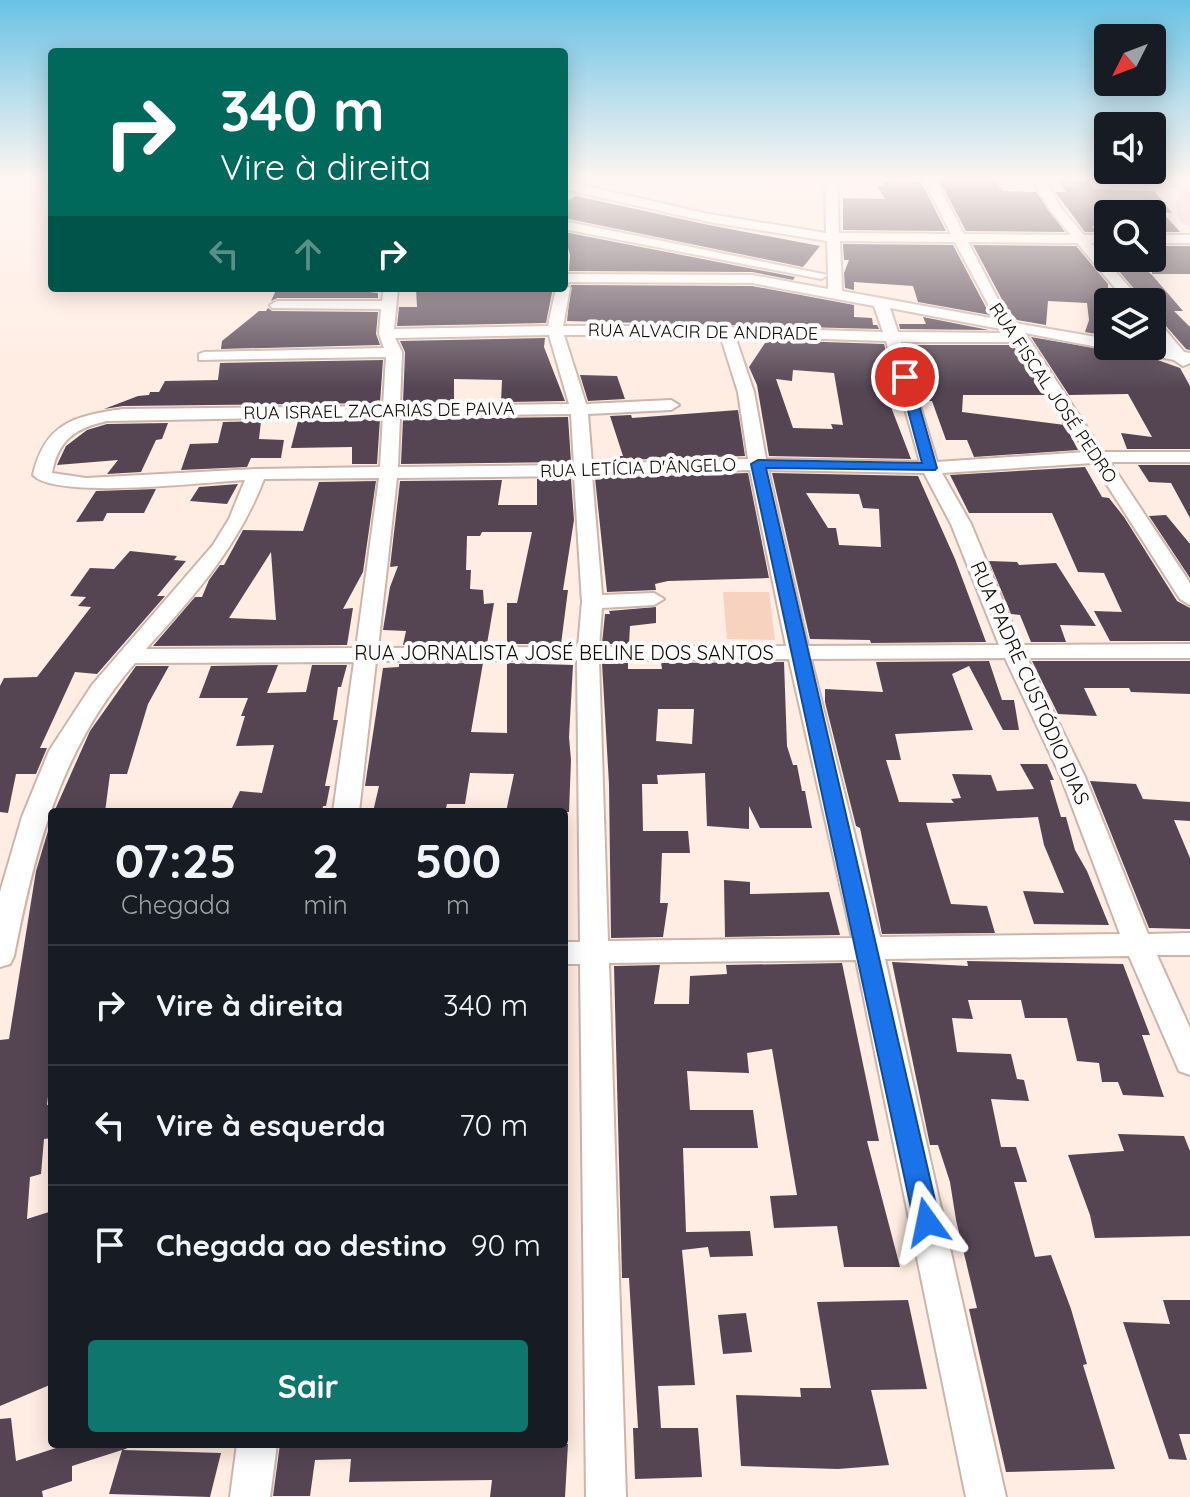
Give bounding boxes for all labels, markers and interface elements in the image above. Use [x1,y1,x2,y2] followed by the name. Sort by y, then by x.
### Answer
[1094,24,1166,96] north arrow
[1094,24,1166,360] map controls
[220,75,385,145] text: 340 m
[88,80,192,184] icon: right
[1094,112,1166,184] button: sound
[220,144,431,189] text: Vire à direita
[1094,200,1166,272] button: search
[202,232,246,276] icon: left
[286,232,330,276] icon: ahead
[370,232,414,276] icon: right
[1094,288,1166,360] button: layers
[984,298,1122,487] street label: RUA FISCAL JOSÉ PEDRO
[588,318,818,345] street label: RUA ALVACIR DE ANDRADE
[871,343,939,411] pin
[883,355,927,399] icon: arrive
[243,397,515,424] street label: RUA ISRAEL ZACARIAS DE PAIVA
[540,453,736,482] street label: RUA LETÍCIA D'ÂNGELO
[965,557,1096,808] street label: RUA PADRE CUSTÓDIO DIAS
[354,640,774,665] street label: RUA JORNALISTA JOSÉ BELINE DOS SANTOS
[115,830,237,890] text: 07:25
[312,830,339,890] text: 2
[415,830,501,890] text: 500
[121,888,231,921] text: Chegada
[304,888,348,921] text: min
[446,888,470,921] text: m
[88,983,132,1027] icon: right
[156,986,343,1024] text: Vire à direita
[443,986,528,1024] text: 340 m
[88,1103,132,1147] icon: left
[156,1106,385,1144] text: Vire à esquerda
[459,1106,528,1144] text: 70 m
[885,1180,969,1264] position arrow
[88,1223,132,1267] icon: arrive
[156,1226,447,1264] text: Chegada ao destino
[471,1226,541,1264] text: 90 m
[88,1340,528,1432] button: Sair

